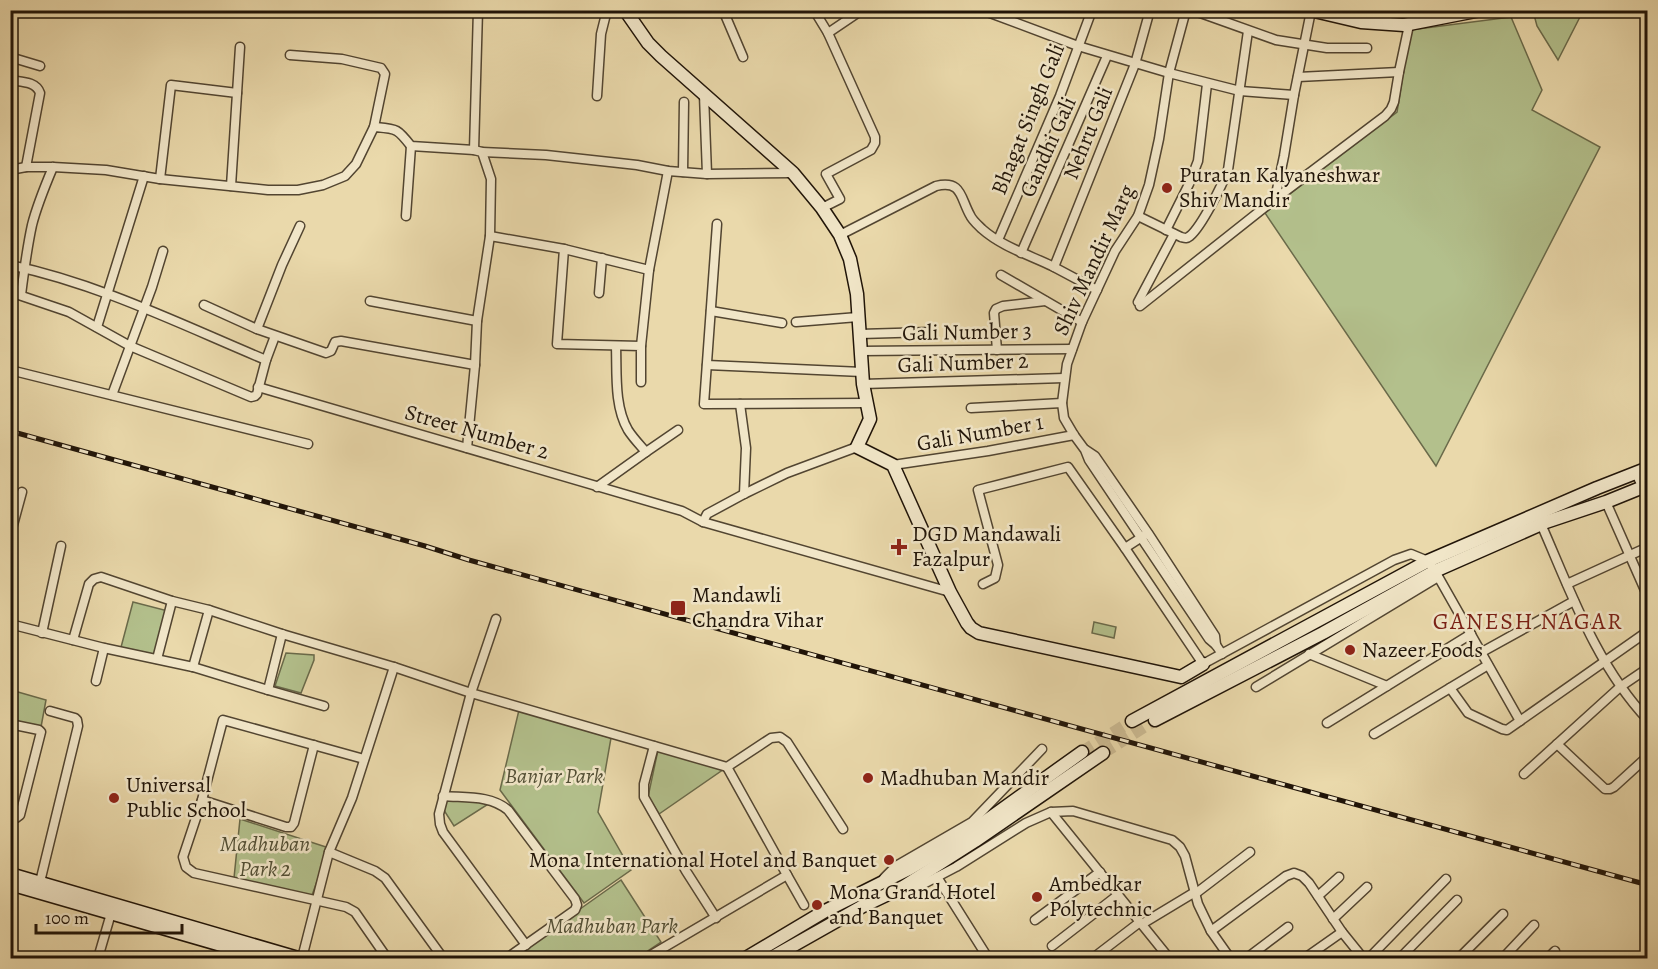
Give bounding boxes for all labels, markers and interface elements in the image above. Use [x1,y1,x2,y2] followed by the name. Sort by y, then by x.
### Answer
[984,39,1072,199] street label: Bhagat Singh Gali
[1056,82,1120,184] street label: Nehru Gali
[1013,92,1083,202] street label: Gandhi Gali
[1179,160,1380,215] place label: Puratan Kalyaneshwar Shiv Mandir
[1046,180,1142,340] street label: Shiv Mandir Marg
[1160,181,1174,195] marker: Puratan Kalyaneshwar Shiv Mandir
[902,316,1032,348] street label: Gali Number 3
[897,346,1029,380] street label: Gali Number 2
[401,397,553,467] street label: Street Number 2
[914,407,1046,459] street label: Gali Number 1
[912,519,1061,574] place label: DGD Mandawali Fazalpur
[890,538,908,556] marker: DGD Mandawali Fazalpur
[692,580,824,635] place label: Mandawli Chandra Vihar
[669,599,687,617] marker: Mandawli Chandra Vihar
[1433,605,1623,637] district label: GANESH NAGAR
[1362,635,1483,665] place label: Nazeer Foods
[1343,643,1357,657] marker: Nazeer Foods
[505,761,603,791] park label: Banjar Park
[880,763,1049,793] place label: Madhuban Mandir
[126,770,246,825] place label: Universal Public School
[861,771,875,785] marker: Madhuban Mandir
[107,791,121,805] marker: Universal Public School
[220,829,310,884] park label: Madhuban Park 2
[529,845,877,875] place label: Mona International Hotel and Banquet
[882,853,896,867] marker: Mona International Hotel and Banquet
[1048,869,1152,924] place label: Ambedkar Polytechnic
[829,877,995,932] place label: Mona Grand Hotel and Banquet
[1030,890,1044,904] marker: Ambedkar Polytechnic
[36,897,182,935] scale bar
[810,898,824,912] marker: Mona Grand Hotel and Banquet
[45,906,89,930] text: 100 m
[546,911,678,941] park label: Madhuban Park

